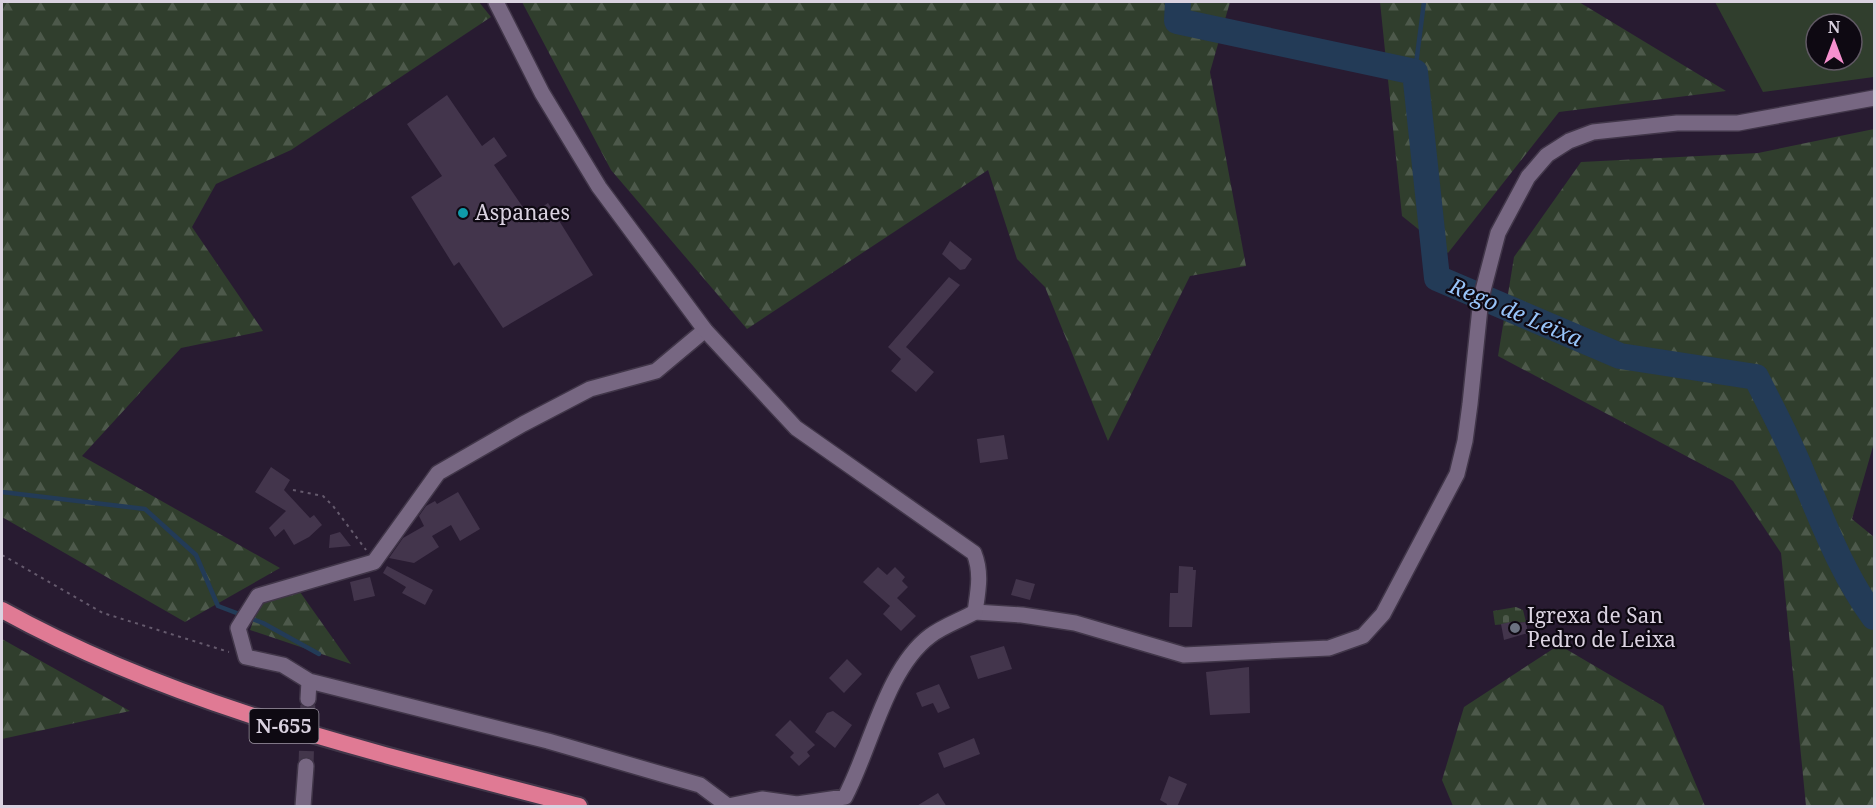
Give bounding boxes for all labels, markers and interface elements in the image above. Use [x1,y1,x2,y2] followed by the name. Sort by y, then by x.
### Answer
[1804,12,1864,72] north arrow
[1828,16,1841,38] text: N
[475,198,570,226] place label: Aspanaes
[456,206,470,220] marker: Aspanaes
[1445,269,1588,353] water label: Rego de Leixa
[1527,601,1676,653] place label: Igrexa de San Pedro de Leixa
[1508,621,1522,635] marker: Igrexa de San Pedro de Leixa
[250,709,318,743] road number: N-655

